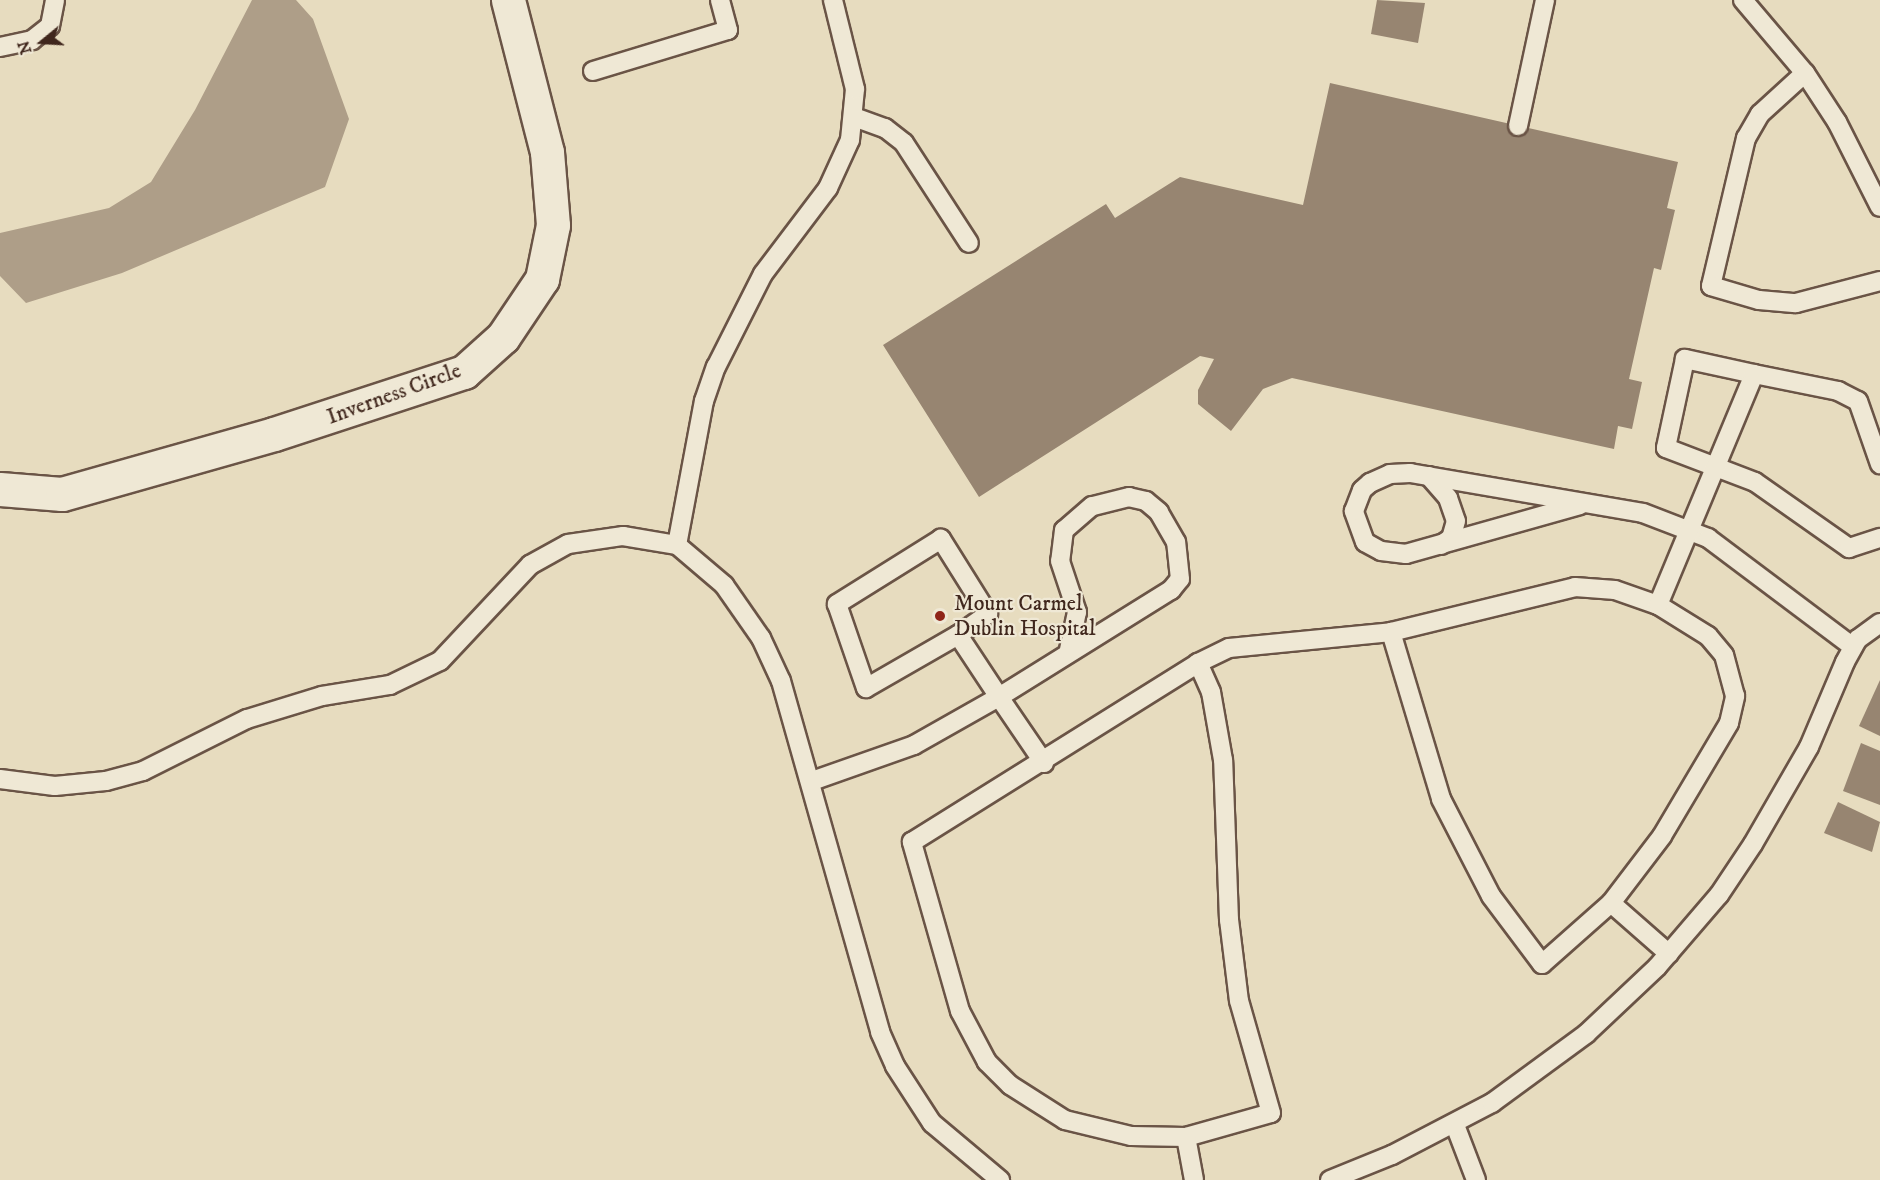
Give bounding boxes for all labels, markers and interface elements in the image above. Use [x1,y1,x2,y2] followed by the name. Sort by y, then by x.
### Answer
[12,12,72,72] north arrow
[13,38,36,57] text: N
[323,358,465,430] street label: Inverness Circle
[954,590,1096,642] place label: Mount Carmel Dublin Hospital
[931,607,949,625] marker: Mount Carmel Dublin Hospital

